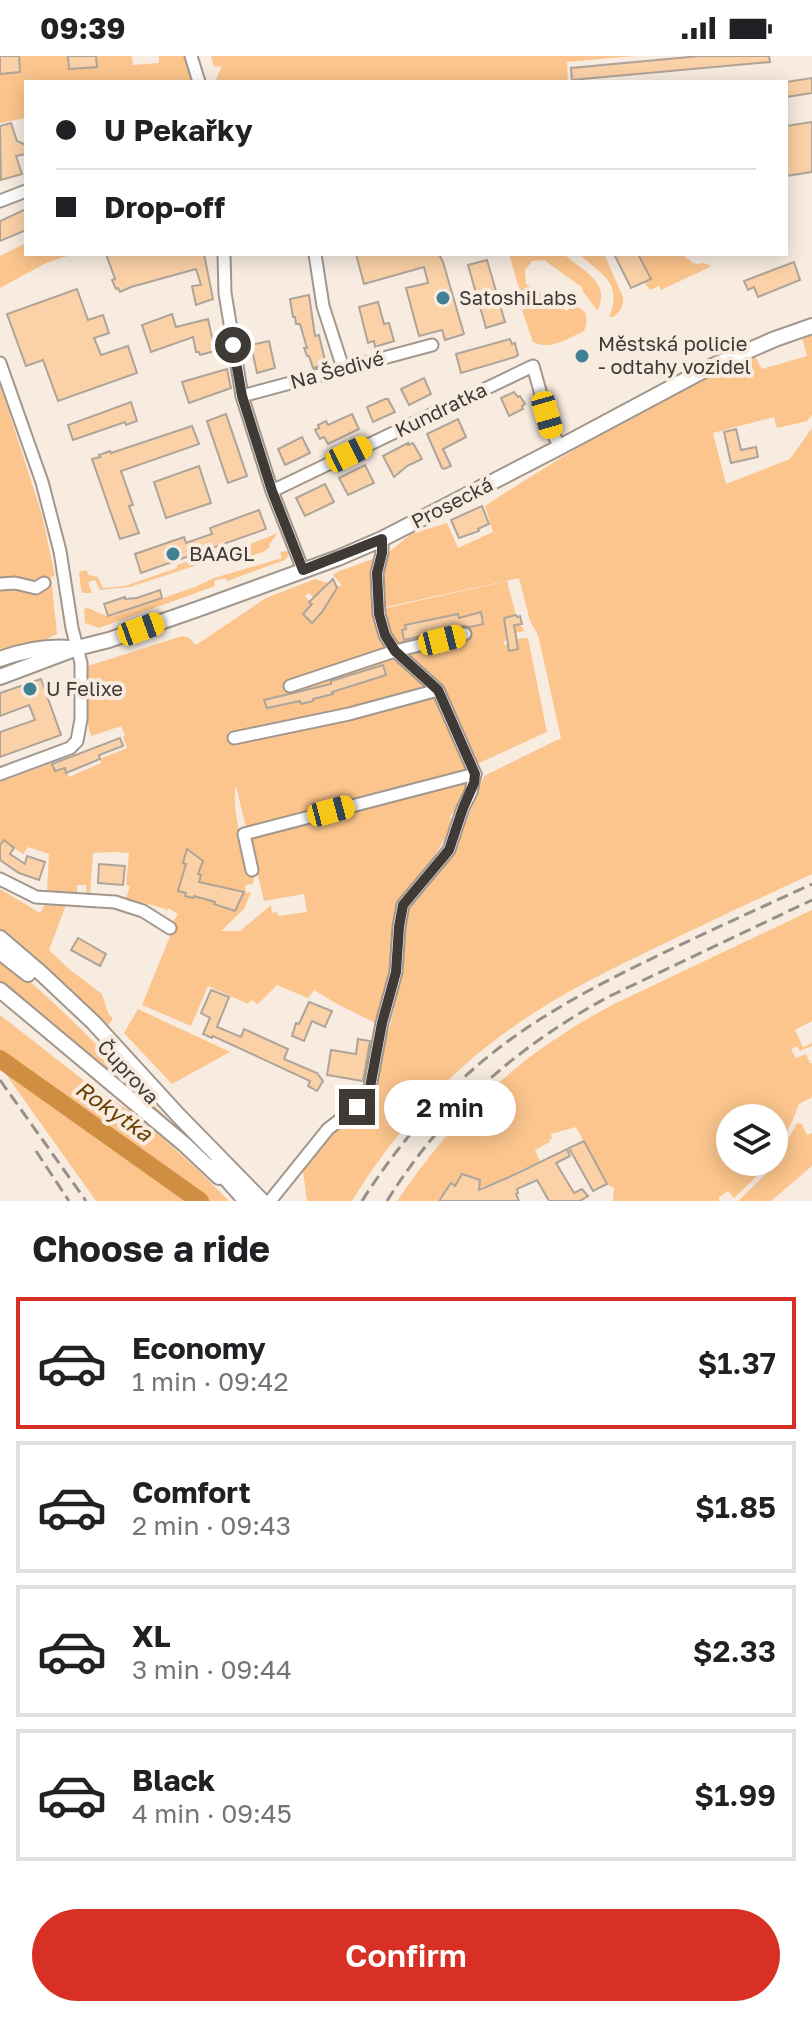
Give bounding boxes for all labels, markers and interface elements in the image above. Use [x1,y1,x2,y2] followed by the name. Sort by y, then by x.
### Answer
[40,10,126,46] text: 09:39
[104,112,253,148] text: U Pekařky
[104,189,225,225] text: Drop-off
[459,285,577,309] place label: SatoshiLabs
[434,289,452,307] marker: SatoshiLabs
[215,327,251,363] route start
[598,331,751,378] place label: Městská policie - odtahy vozidel
[287,345,386,393] street label: Na Šedivé
[573,347,591,365] marker: Městská policie - odtahy vozidel
[391,377,490,442] street label: Kundratka
[529,389,565,441] car
[322,433,376,475] car
[407,471,496,533] street label: Prosecká
[189,541,254,565] place label: BAAGL
[164,545,182,563] marker: BAAGL
[114,610,168,648] car
[416,623,468,657] car
[46,676,123,700] place label: U Felixe
[21,680,39,698] marker: U Felixe
[305,793,357,829] car
[93,1034,164,1108] street label: Čuprova
[71,1075,159,1148] water label: Rokytka
[385,1079,517,1135] callout: 2 min
[339,1089,375,1125] route end
[416,1092,484,1123] text: 2 min
[716,1104,788,1176] map controls
[716,1104,788,1176] button: layers
[32,1227,270,1270] text: Choose a ride
[36,1327,108,1399] icon: car
[132,1330,266,1366] text: Economy
[697,1345,776,1381] text: $1.37
[132,1366,288,1397] text: 1 min · 09:42
[36,1471,108,1543] icon: car
[132,1474,251,1510] text: Comfort
[695,1489,776,1525] text: $1.85
[132,1510,291,1541] text: 2 min · 09:43
[36,1615,108,1687] icon: car
[132,1618,171,1654] text: XL
[693,1633,776,1669] text: $2.33
[132,1654,292,1685] text: 3 min · 09:44
[36,1759,108,1831] icon: car
[132,1762,215,1798] text: Black
[694,1777,776,1813] text: $1.99
[132,1798,292,1829] text: 4 min · 09:45
[32,1909,780,2001] button: Confirm

